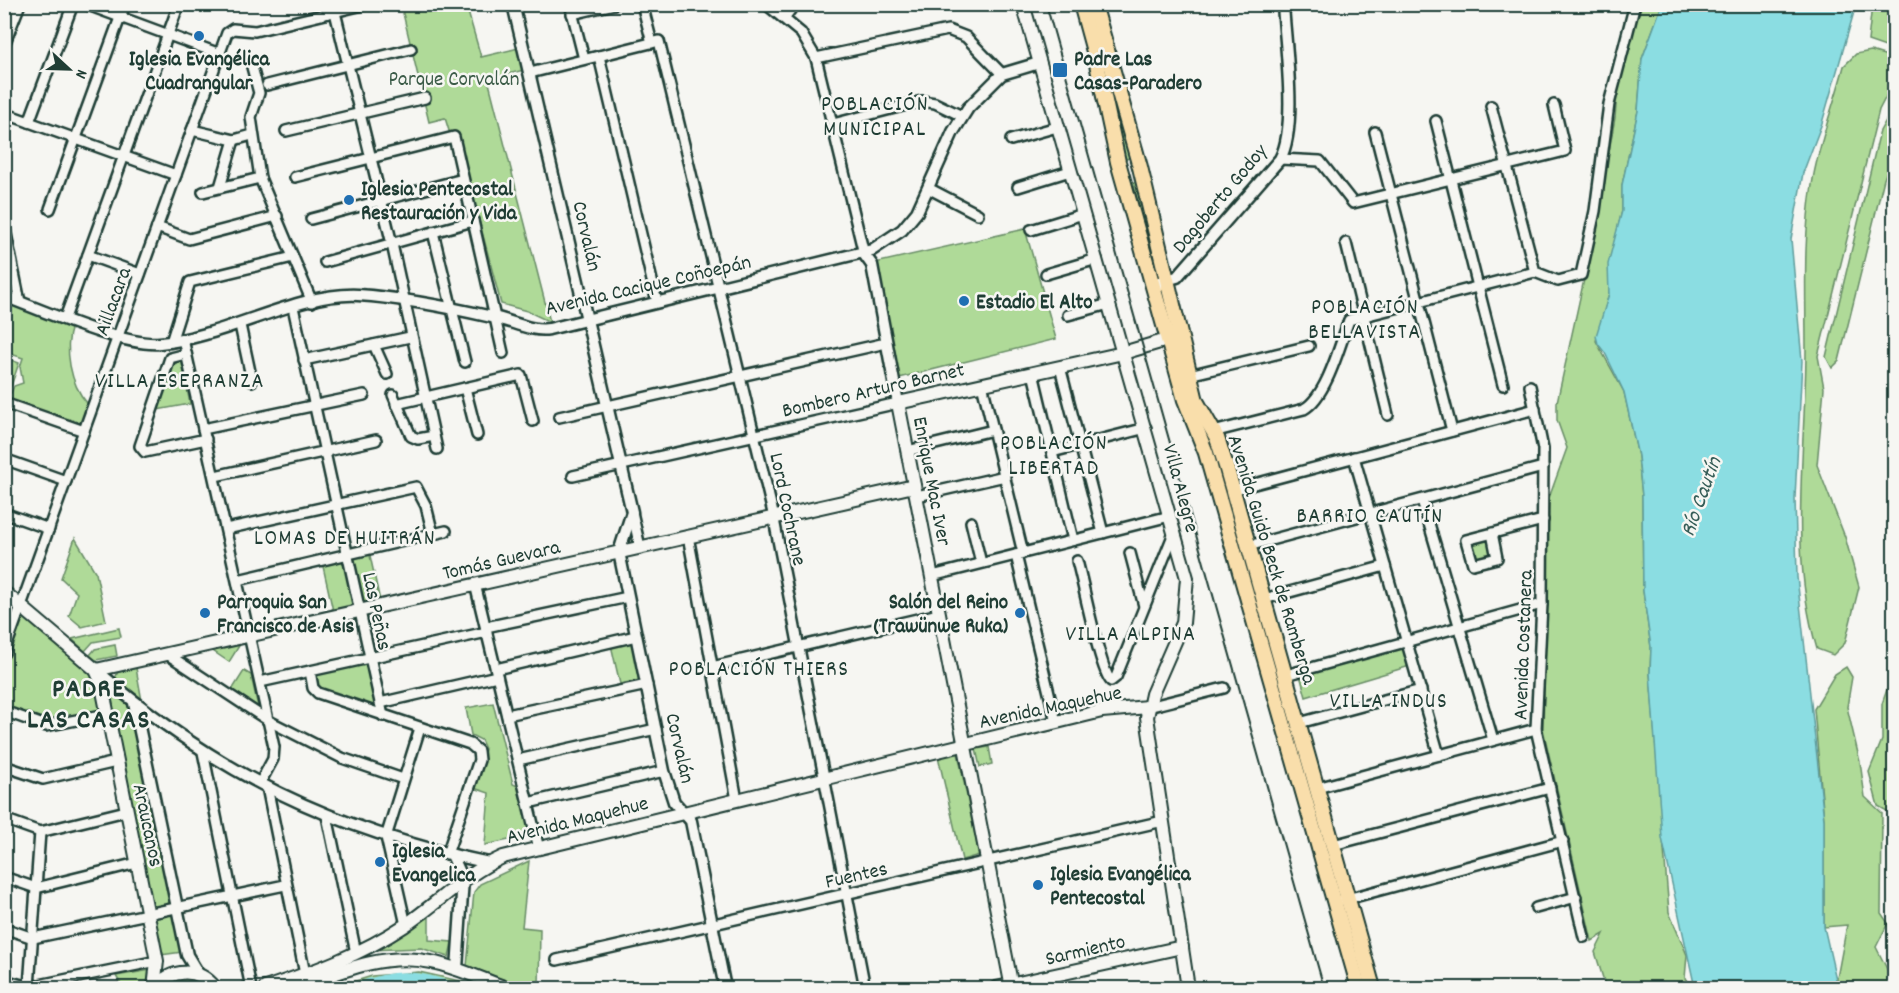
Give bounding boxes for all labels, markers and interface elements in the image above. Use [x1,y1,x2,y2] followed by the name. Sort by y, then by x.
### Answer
[192,29,206,43] marker: Iglesia Evangélica Cuadrangular
[39,39,99,99] north arrow
[129,46,270,100] place label: Iglesia Evangélica Cuadrangular
[1074,46,1202,100] place label: Padre Las Casas-Paradero
[1051,61,1069,79] marker: Padre Las Casas-Paradero
[68,66,93,82] text: N
[389,66,519,96] park label: Parque Corvalán
[821,90,929,146] district label: POBLACIÓN MUNICIPAL
[1166,138,1276,261] street label: Dagoberto Godoy
[361,176,518,230] place label: Iglesia Pentecostal Restauración y Vida
[342,193,356,207] marker: Iglesia Pentecostal Restauración y Vida
[562,199,608,275] street label: Corvalán
[543,249,755,325] street label: Avenida Cacique Coñoepán
[89,262,141,341] street label: Aillacara
[976,289,1093,319] place label: Estadio El Alto
[1308,293,1422,349] district label: POBLACIÓN BELLAVISTA
[957,294,971,308] marker: Estadio El Alto
[780,356,968,427] street label: Bombero Arturo Barnet
[95,367,265,398] district label: VILLA ESEPRANZA
[903,414,957,549] street label: Enrique Mac Iver
[1000,429,1108,485] district label: POBLACIÓN LIBERTAD
[1218,431,1323,690] street label: Avenida Guido Beck de Ramberga
[1153,441,1205,536] street label: Villa Alegre
[759,450,813,569] street label: Lord Cochrane
[1674,452,1731,541] water label: Río Cautín
[1296,502,1444,533] district label: BARRIO CAUTÍN
[254,524,436,555] district label: LOMAS DE HUITRÁN
[440,534,564,590] street label: Tomás Guevara
[1507,568,1543,721] street label: Avenida Costanera
[352,570,398,654] street label: Las Peñas
[217,589,354,643] place label: Parroquia San Francisco de Asis
[874,589,1008,643] place label: Salón del Reino (Trawünwe Ruka)
[198,606,212,620] marker: Parroquia San Francisco de Asis
[1013,606,1027,620] marker: Salón del Reino (Trawünwe Ruka)
[1065,620,1197,651] district label: VILLA ALPINA
[669,655,849,686] district label: POBLACIÓN THIERS
[27,671,151,741] district label: PADRE LAS CASAS
[976,679,1125,739] street label: Avenida Maquehue
[1330,687,1448,718] district label: VILLA INDUS
[655,711,701,787] street label: Corvalán
[123,781,170,870] street label: Araucanos
[504,790,652,854] street label: Avenida Maquehue
[392,838,477,892] place label: Iglesia Evangelica
[373,855,387,869] marker: Iglesia Evangelica
[823,855,891,899] street label: Fuentes
[1050,861,1192,915] place label: Iglesia Evangélica Pentecostal
[1031,878,1045,892] marker: Iglesia Evangélica Pentecostal
[1043,928,1129,976] street label: Sarmiento

